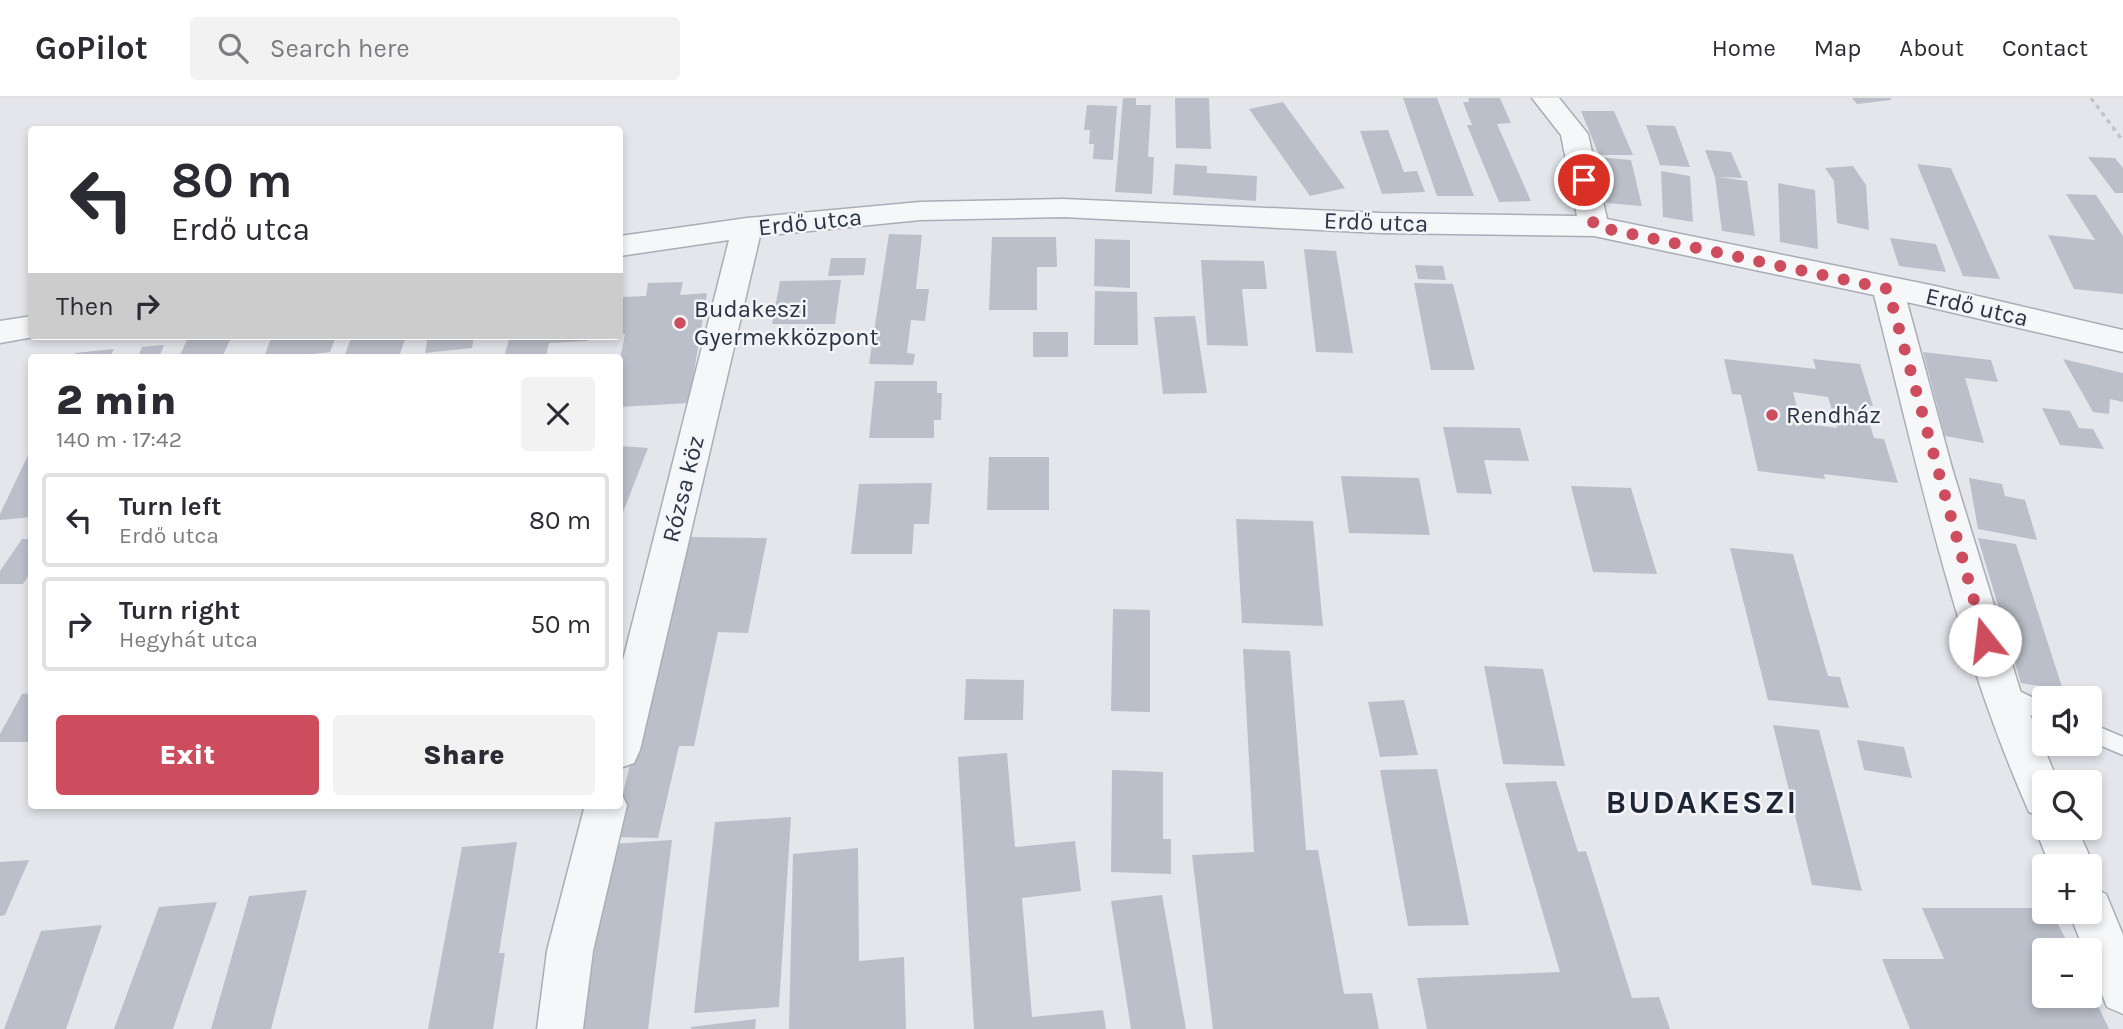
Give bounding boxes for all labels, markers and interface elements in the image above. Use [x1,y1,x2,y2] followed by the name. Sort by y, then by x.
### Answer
[190,17,680,80] search box
[35,29,148,67] text: GoPilot
[214,29,252,67] icon: search
[270,33,410,64] text: Search here
[1712,34,1776,62] text: Home
[1814,34,1861,62] text: Map
[1899,34,1964,62] text: About
[2002,34,2088,62] text: Contact
[1554,150,1614,210] pin
[171,152,293,209] text: 80 m
[56,154,147,245] icon: left
[1565,161,1603,199] icon: arrive
[757,203,863,241] street label: Erdő utca
[1323,206,1429,238] street label: Erdő utca
[171,211,310,248] text: Erdő utca
[1923,282,2031,332] street label: Erdő utca
[128,287,166,325] icon: right
[56,291,114,322] text: Then
[694,295,879,351] place label: Budakeszi Gyermekközpont
[672,315,688,331] marker: Budakeszi Gyermekközpont
[56,375,176,425] text: 2 min
[521,377,595,451] button: close
[1786,401,1881,429] place label: Rendház
[1764,407,1780,423] marker: Rendház
[56,426,182,453] text: 140 m · 17:42
[656,433,710,545] street label: Rózsa köz
[119,491,221,522] text: Turn left
[60,501,98,539] icon: left
[529,505,591,536] text: 80 m
[119,522,219,549] text: Erdő utca
[119,595,240,626] text: Turn right
[1948,603,2022,677] position arrow
[60,605,98,643] icon: right
[530,609,591,640] text: 50 m
[119,626,258,653] text: Hegyhát utca
[2032,686,2102,1008] map controls
[2032,686,2102,756] button: sound
[56,715,319,795] button: Exit
[333,715,595,795] button: Share
[2032,770,2102,840] button: search
[1606,784,1798,821] district label: BUDAKESZI
[2032,854,2102,924] button: +
[2032,938,2102,1008] button: −

